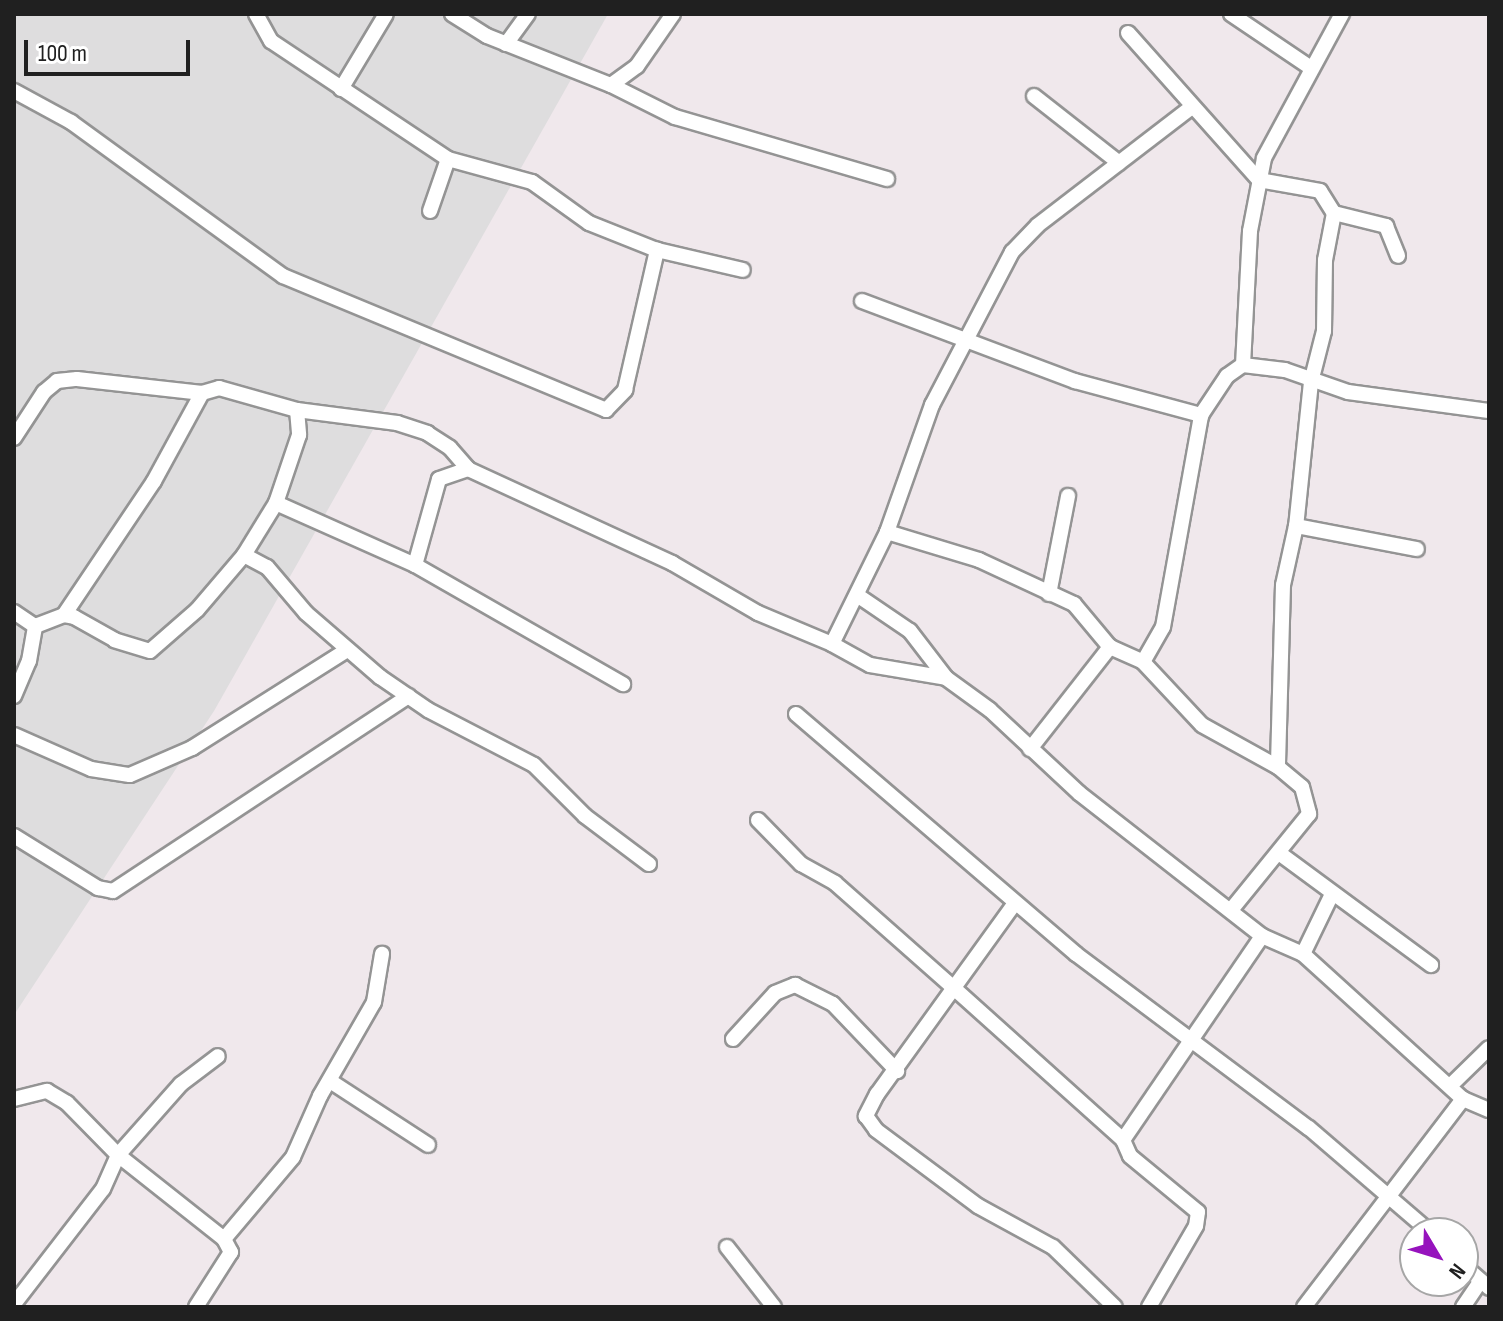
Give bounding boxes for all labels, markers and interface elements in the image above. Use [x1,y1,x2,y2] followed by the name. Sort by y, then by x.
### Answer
[28,24,194,74] scale bar
[38,39,87,68] text: 100 m
[1399,1217,1479,1297] north arrow
[1442,1258,1471,1284] text: N

